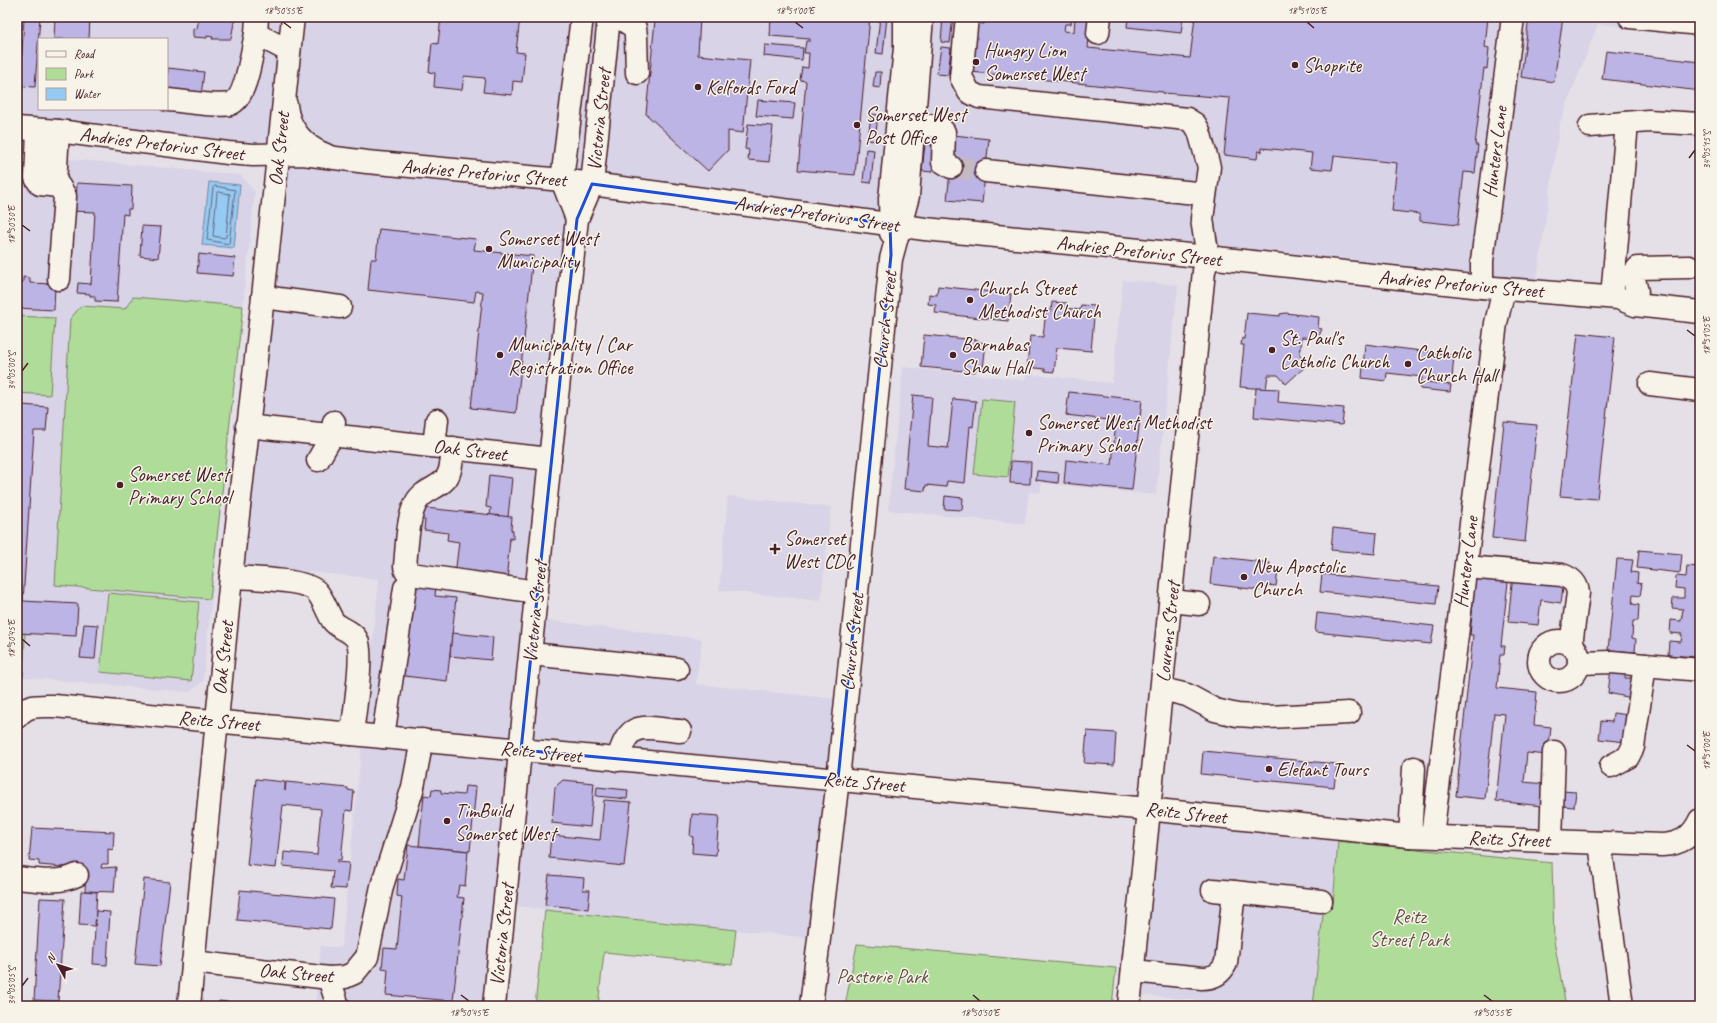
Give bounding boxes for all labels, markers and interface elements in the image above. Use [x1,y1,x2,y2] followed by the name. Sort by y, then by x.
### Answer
[264,4,304,17] text: 18°50'55"E
[776,4,816,17] text: 18°51'00"E
[1288,4,1328,17] text: 18°51'05"E
[38,38,168,110] legend
[984,38,1088,86] place label: Hungry Lion Somerset West
[74,46,96,62] text: Road
[1303,53,1363,78] place label: Shoprite
[971,57,981,67] marker: Hungry Lion Somerset West
[1290,60,1300,70] marker: Shoprite
[581,64,617,172] street label: Victoria Street
[74,66,95,82] text: Park
[706,75,799,100] place label: Kelfords Ford
[693,82,703,92] marker: Kelfords Ford
[74,86,102,102] text: Water
[865,102,969,150] place label: Somerset West Post Office
[1477,103,1513,199] street label: Hunters Lane
[263,109,296,187] street label: Oak Street
[852,120,862,130] marker: Somerset West Post Office
[78,122,248,167] street label: Andries Pretorius Street
[1700,129,1713,169] text: 34°05'15"S
[400,153,570,193] street label: Andries Pretorius Street
[733,190,903,238] street label: Andries Pretorius Street
[5,204,18,244] text: 18°50'50"E
[497,226,601,274] place label: Somerset West Municipality
[1055,230,1225,272] street label: Andries Pretorius Street
[484,244,494,254] marker: Somerset West Municipality
[1377,264,1547,304] street label: Andries Pretorius Street
[867,268,903,370] street label: Church Street
[978,276,1102,324] place label: Church Street Methodist Church
[965,295,975,305] marker: Church Street Methodist Church
[1700,315,1713,355] text: 18°51'05"E
[1280,326,1390,374] place label: St. Paul's Catholic Church
[508,332,634,380] place label: Municipality | Car Registration Office
[961,332,1034,380] place label: Barnabas Shaw Hall
[1416,340,1501,388] place label: Catholic Church Hall
[1267,345,1277,355] marker: St. Paul's Catholic Church
[5,350,18,390] text: 34°05'00"S
[495,350,505,360] marker: Municipality | Car Registration Office
[948,350,958,360] marker: Barnabas Shaw Hall
[1403,359,1413,369] marker: Catholic Church Hall
[1037,410,1214,458] place label: Somerset West Methodist Primary School
[1024,428,1034,438] marker: Somerset West Methodist Primary School
[432,433,511,467] street label: Oak Street
[128,462,234,510] place label: Somerset West Primary School
[115,480,125,490] marker: Somerset West Primary School
[1448,513,1484,609] street label: Hunters Lane
[784,526,856,574] place label: Somerset West CDC
[769,543,781,555] marker: Somerset West CDC
[1252,554,1346,602] place label: New Apostolic Church
[517,556,553,664] street label: Victoria Street
[1239,572,1249,582] marker: New Apostolic Church
[1150,577,1186,683] street label: Lourens Street
[834,590,870,692] street label: Church Street
[5,618,18,658] text: 18°50'45"E
[207,618,240,696] street label: Oak Street
[177,705,263,737] street label: Reitz Street
[1700,730,1713,770] text: 18°51'00"E
[499,735,585,769] street label: Reitz Street
[1277,757,1370,782] place label: Elefant Tours
[1264,764,1274,774] marker: Elefant Tours
[822,766,908,798] street label: Reitz Street
[1144,796,1230,830] street label: Reitz Street
[455,798,559,846] place label: TimBuild Somerset West
[442,816,452,826] marker: TimBuild Somerset West
[1468,825,1553,853] street label: Reitz Street
[484,879,520,987] street label: Victoria Street
[1369,904,1450,952] park label: Reitz Street Park
[38,945,78,985] north arrow
[43,950,59,966] text: N
[258,957,336,989] street label: Oak Street
[837,964,929,989] park label: Pastorie Park
[5,965,18,1005] text: 34°05'05"S
[450,1006,490,1019] text: 18°50'45"E
[961,1006,1001,1019] text: 18°50'50"E
[1473,1006,1513,1019] text: 18°50'55"E

